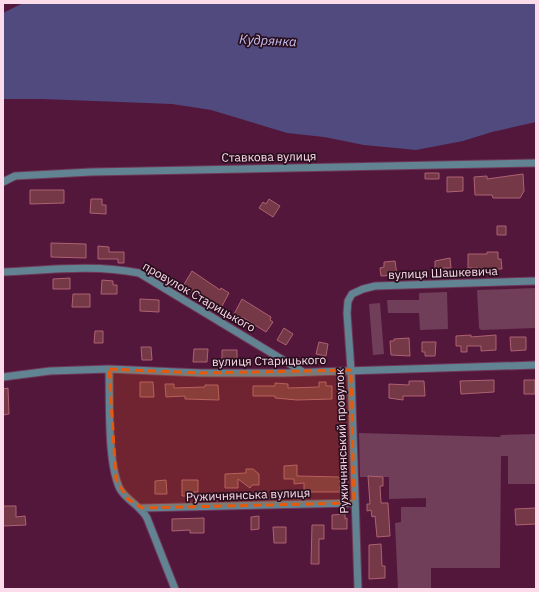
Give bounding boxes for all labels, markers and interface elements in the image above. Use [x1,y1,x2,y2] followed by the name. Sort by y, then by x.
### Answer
[239,31,297,50] water label: Кудрянка
[221,148,317,165] street label: Ставкова вулиця
[140,258,258,335] street label: провулок Старицького
[388,263,499,282] street label: вулиця Шашкевича
[212,352,327,369] street label: вулиця Старицького
[331,368,352,514] street label: Ружичнянський провулок
[185,485,311,504] street label: Ружичнянська вулиця

